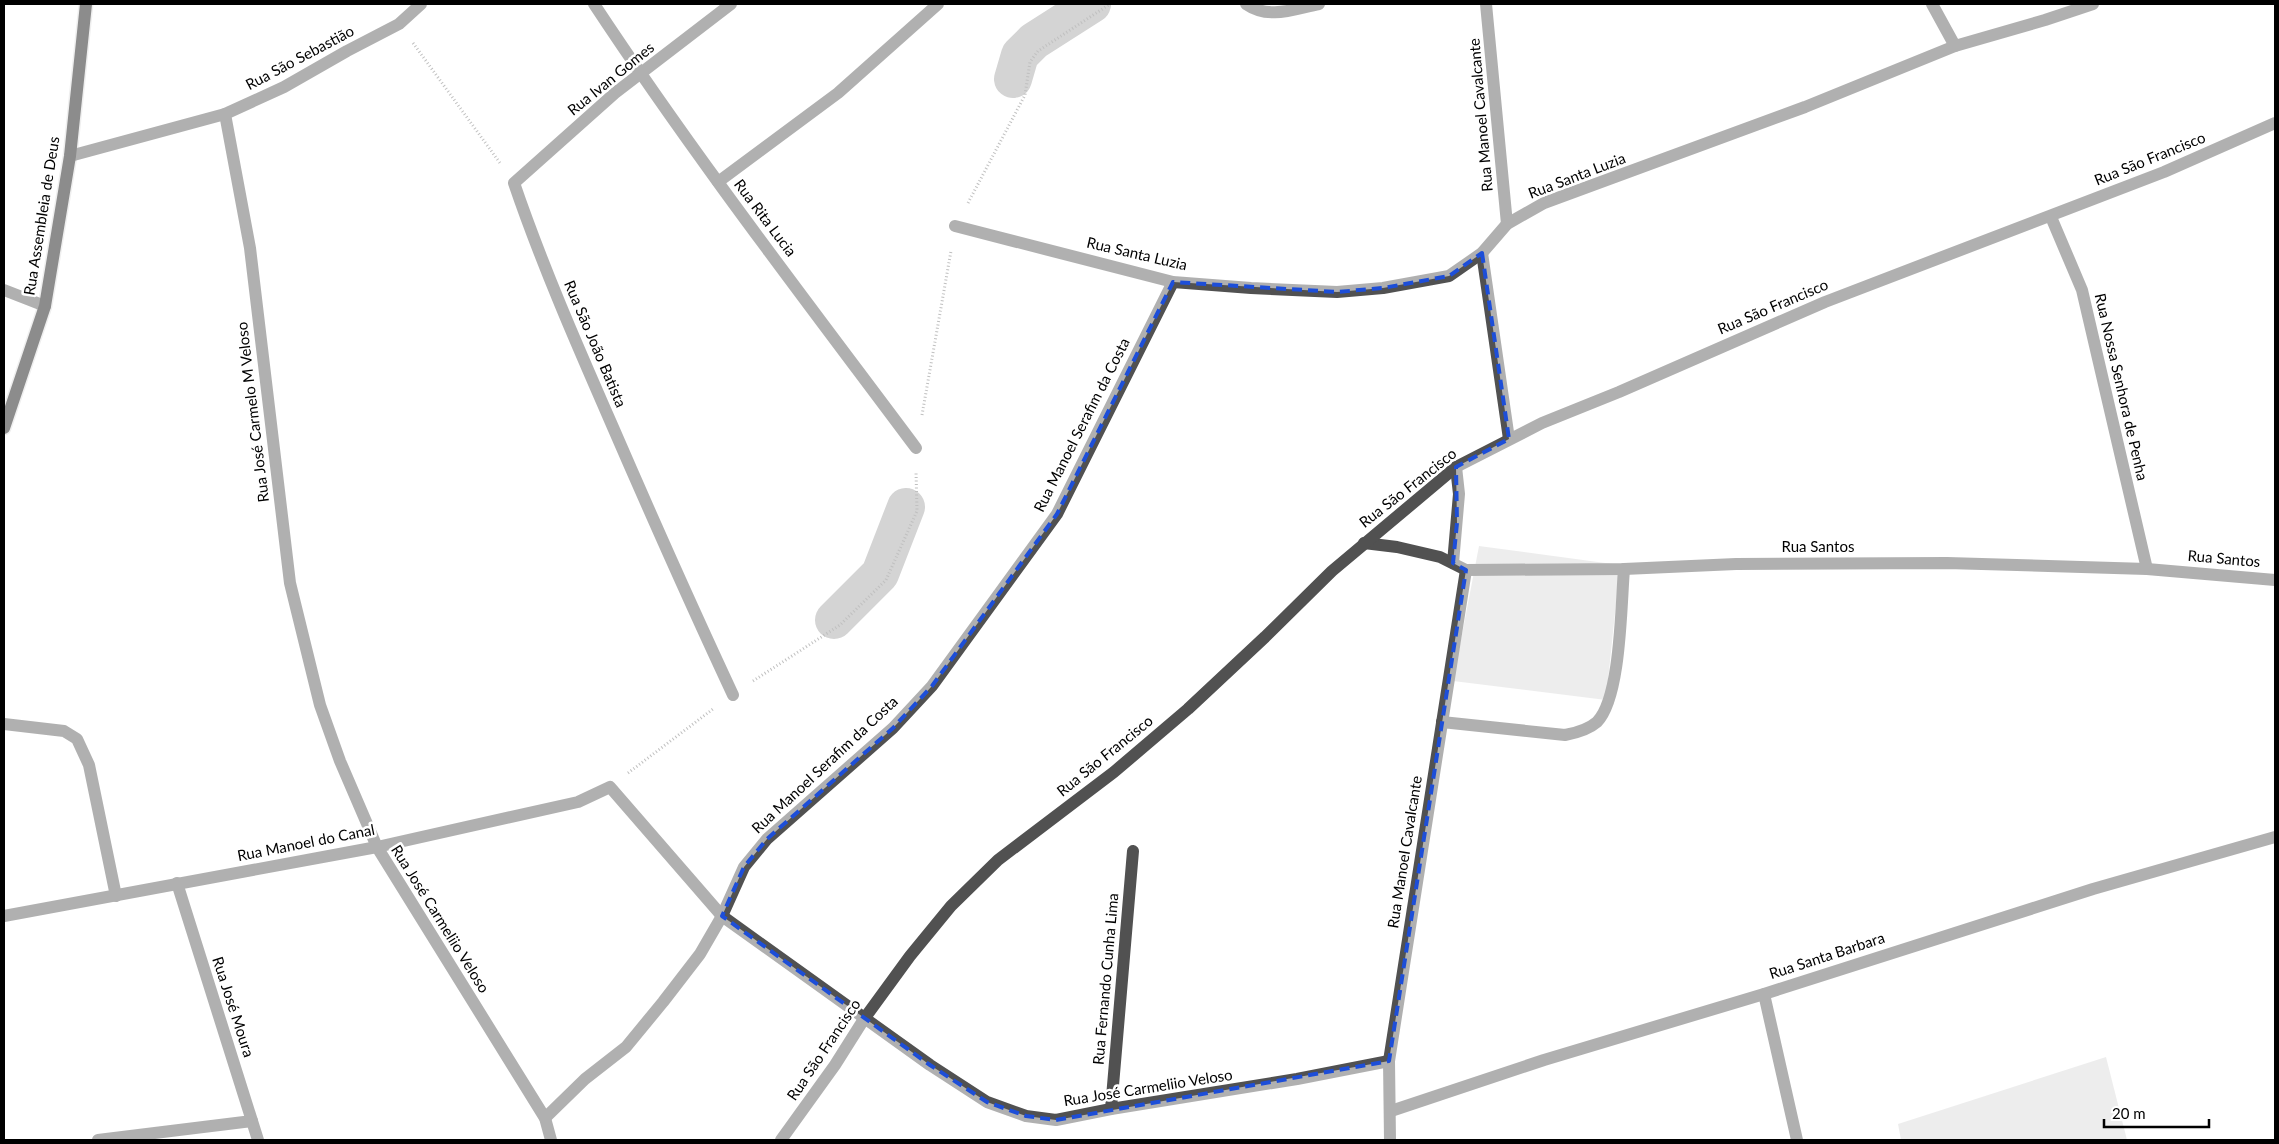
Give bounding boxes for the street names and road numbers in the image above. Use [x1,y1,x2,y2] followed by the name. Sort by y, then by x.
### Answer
[242,21,357,93] street label: Rua São Sebastião
[1464,37,1496,193] street label: Rua Manoel Cavalcante
[563,38,657,119] street label: Rua Ivan Gomes
[2091,128,2208,189] street label: Rua São Francisco
[20,135,62,297] street label: Rua Assembleia de Deus
[1525,148,1628,202] street label: Rua Santa Luzia
[731,175,801,260] street label: Rua Rita Lucia
[1085,233,1189,273] street label: Rua Santa Luzia
[1715,275,1831,337] street label: Rua São Francisco
[561,277,631,410] street label: Rua São João Batista
[2092,291,2152,482] street label: Rua Nossa Senhora de Penha
[232,321,272,503] street label: Rua José Carmelo M Veloso
[1029,335,1133,515] street label: Rua Manoel Serafim da Costa
[1355,444,1460,531] street label: Rua São Francisco
[1782,537,1854,555] street label: Rua Santos
[2187,546,2261,570] street label: Rua Santos
[748,692,901,837] street label: Rua Manoel Serafim da Costa
[1053,711,1156,799] street label: Rua São Francisco
[1383,774,1425,929] street label: Rua Manoel Cavalcante
[236,820,376,864] street label: Rua Manoel do Canal
[388,841,494,996] street label: Rua José Carmeliio Veloso
[1089,892,1121,1066] street label: Rua Fernando Cunha Lima
[1767,928,1887,982] street label: Rua Santa Barbara
[209,954,259,1059] street label: Rua José Moura
[783,995,864,1104] street label: Rua São Francisco
[1062,1065,1234,1109] street label: Rua José Carmeliio Veloso

